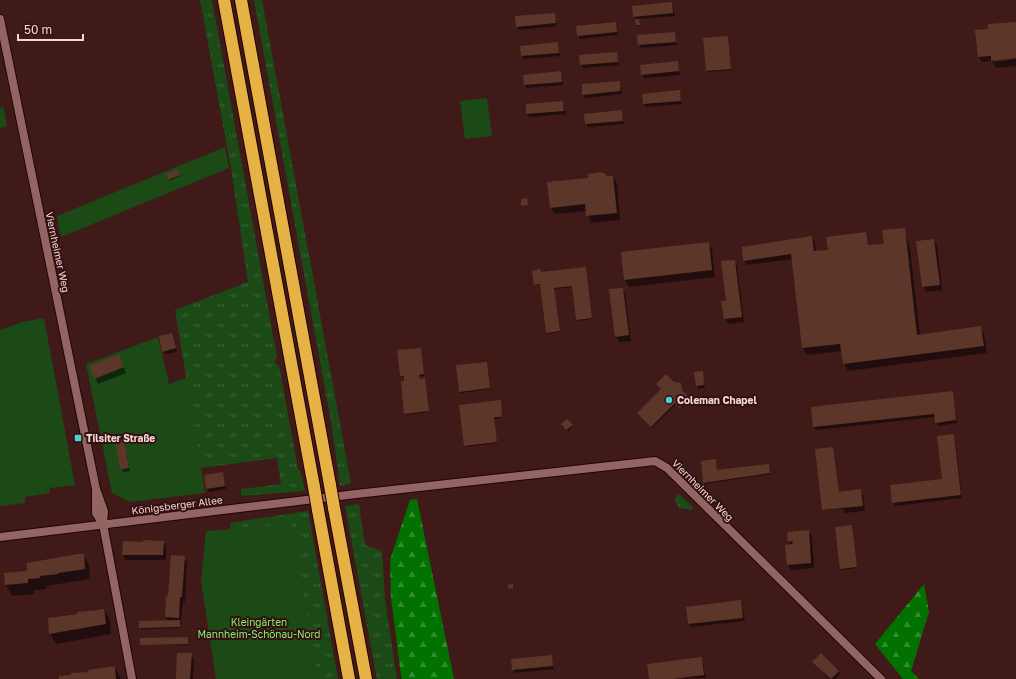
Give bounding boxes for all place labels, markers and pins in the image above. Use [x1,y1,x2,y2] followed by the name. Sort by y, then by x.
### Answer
[677,394,757,406] place label: Coleman Chapel
[664,395,674,405] marker: Coleman Chapel
[86,432,155,444] place label: Tilsiter Straße
[73,433,83,443] marker: Tilsiter Straße

